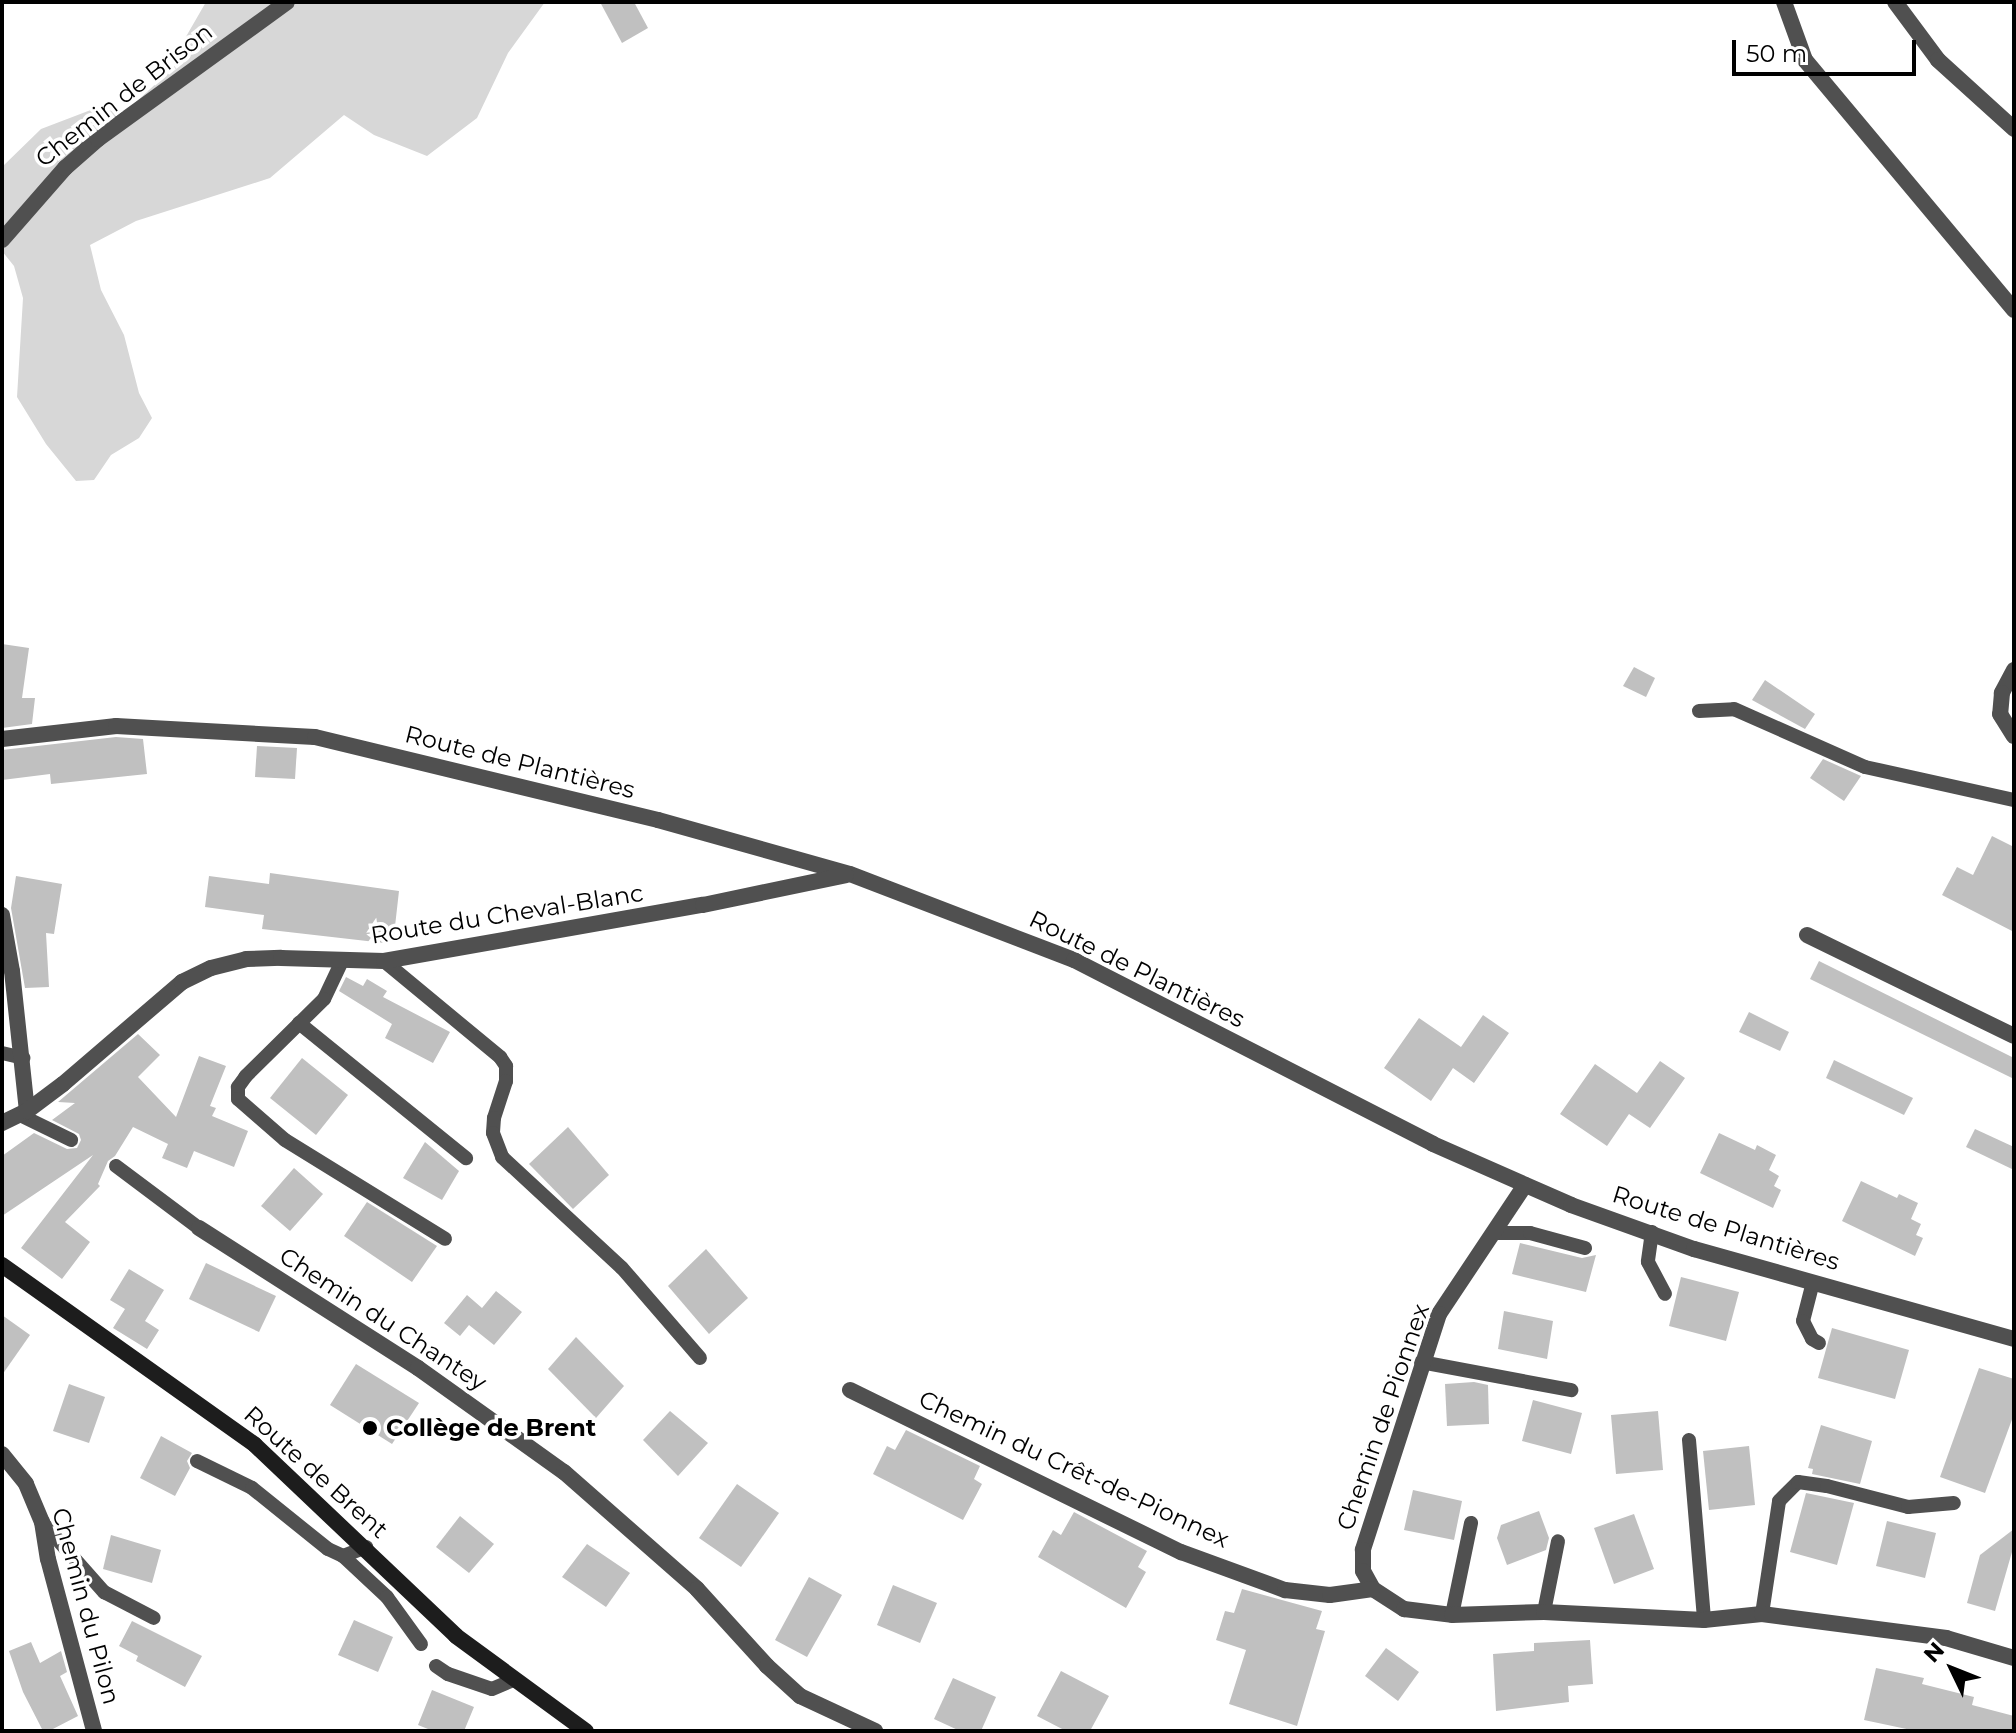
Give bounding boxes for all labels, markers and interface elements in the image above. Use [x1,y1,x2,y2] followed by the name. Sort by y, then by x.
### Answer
[30,17,218,173] street label: Chemin de Brison
[1736,24,1920,74] scale bar
[1746,39,1807,68] text: 50 m
[402,719,638,805] street label: Route de Plantières
[369,878,645,950] street label: Route du Cheval-Blanc
[1025,904,1249,1034] street label: Route de Plantières
[1609,1180,1843,1276] street label: Route de Plantières
[274,1241,492,1397] street label: Chemin du Chantey
[1331,1300,1435,1534] street label: Chemin de Pionnex
[914,1384,1234,1554] street label: Chemin du Crêt-de-Pionnex
[238,1400,394,1544] street label: Route de Brent
[386,1414,596,1442] place label: Collège de Brent
[361,1419,379,1437] marker: Collège de Brent
[46,1505,126,1707] street label: Chemin du Pilon
[1912,1629,1992,1709] north arrow
[1918,1637,1950,1668] text: N

